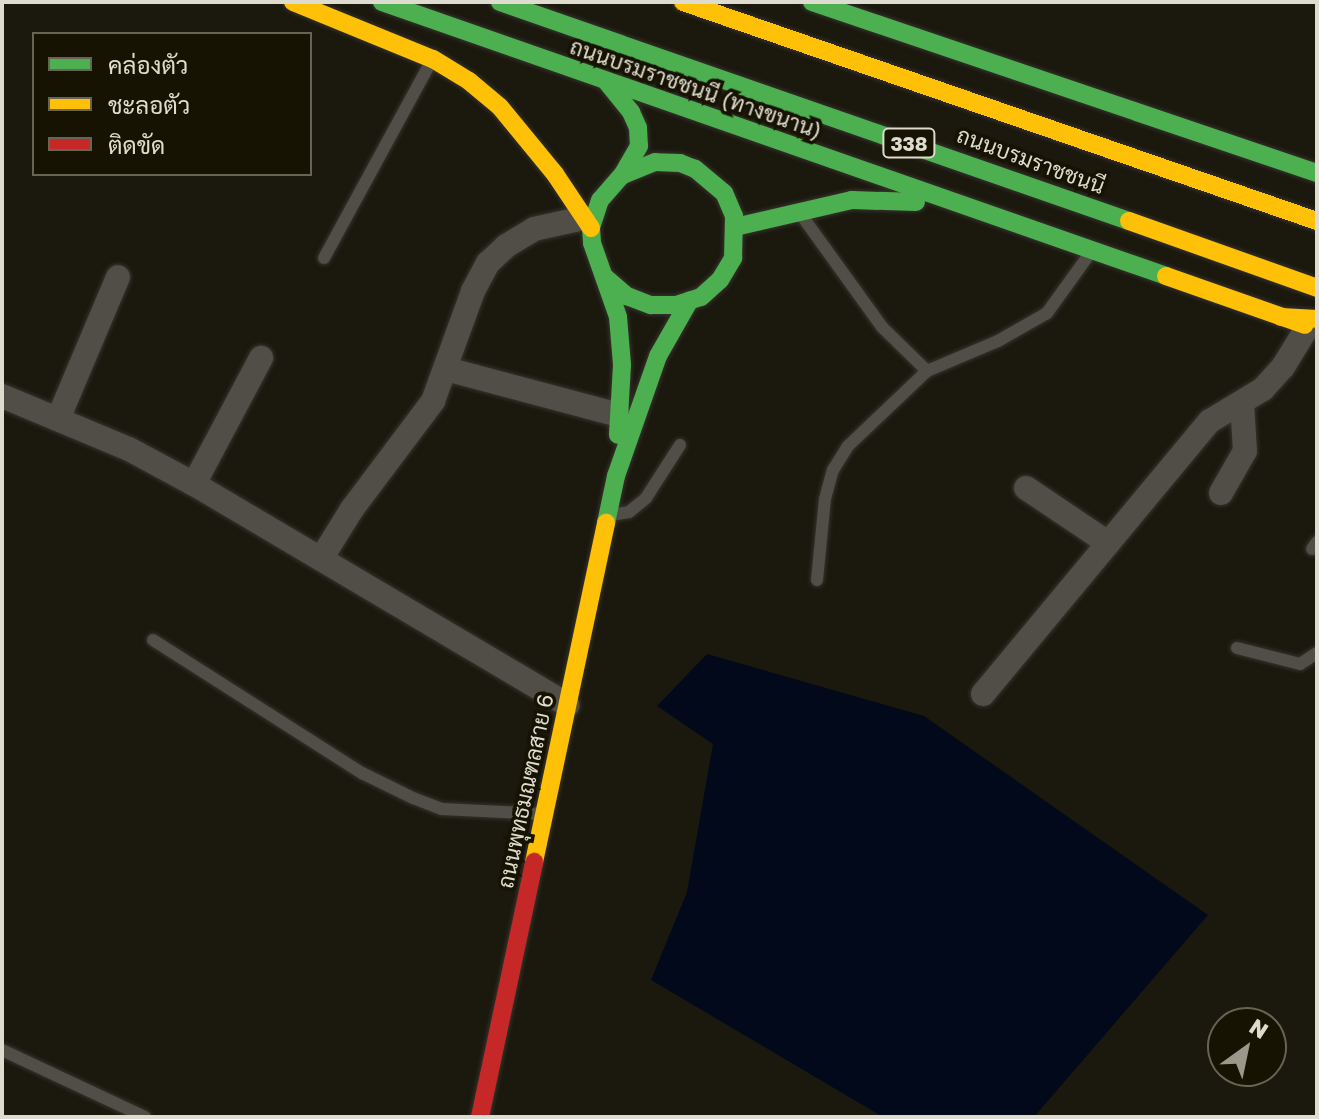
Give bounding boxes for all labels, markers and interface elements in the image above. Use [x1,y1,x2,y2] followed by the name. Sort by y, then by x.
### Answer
[32,32,312,176] legend
[567,33,825,143] street label: ถนนบรมราชชนนี (ทางขนาน)
[108,50,188,79] text: คล่องตัว
[108,90,190,119] text: ชะลอตัว
[954,121,1108,199] street label: ถนนบรมราชชนนี
[881,127,937,159] road number: 338
[108,130,165,159] text: ติดขัด
[492,691,558,891] street label: ถนนพุทธมณฑลสาย 6
[1207,1007,1287,1087] north arrow
[1245,1012,1274,1044] text: N

